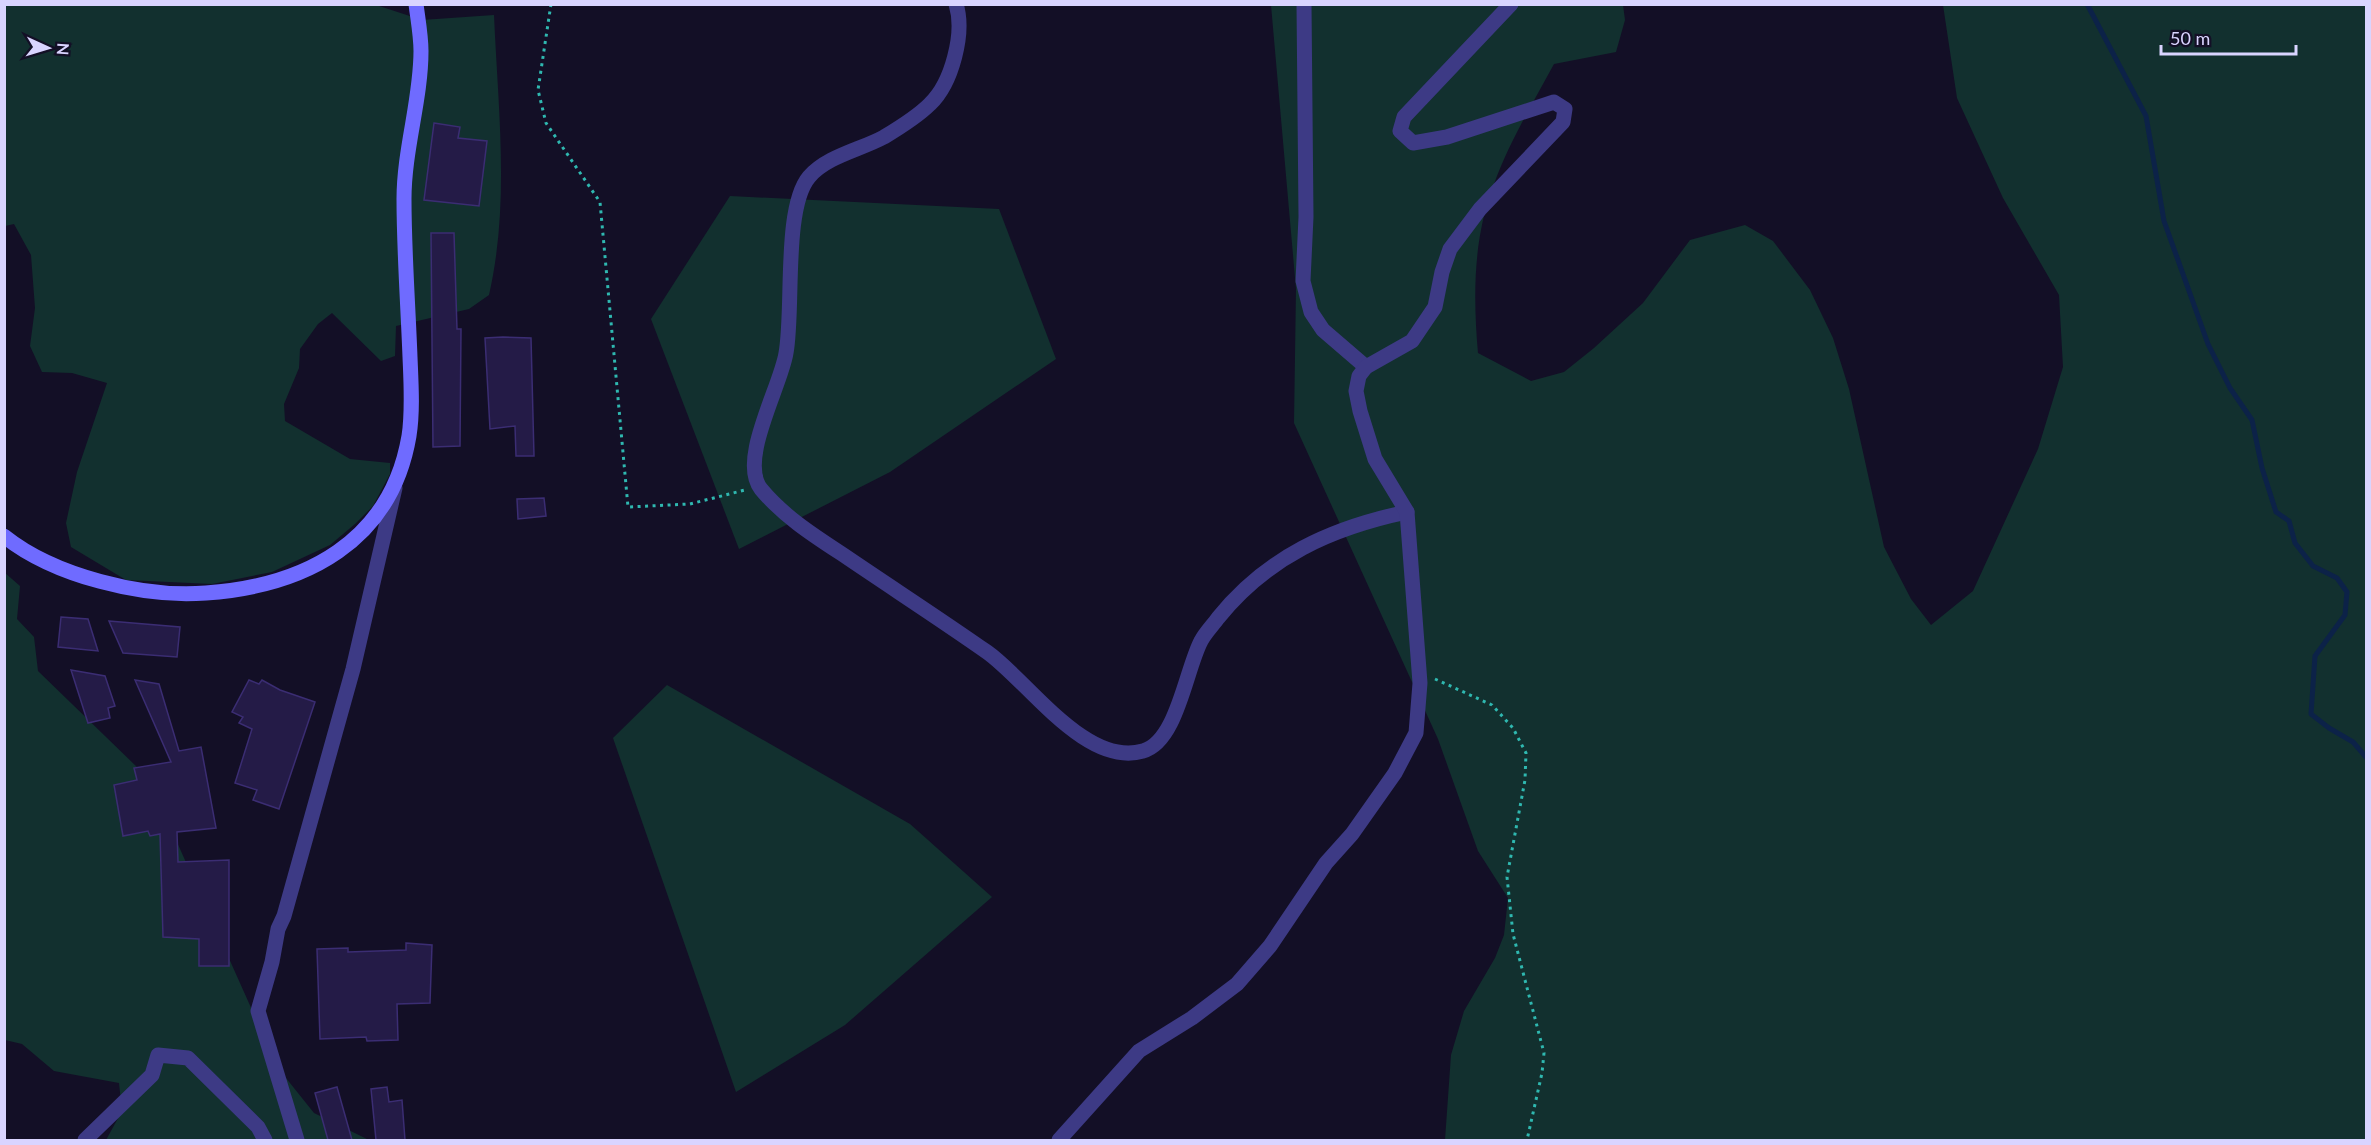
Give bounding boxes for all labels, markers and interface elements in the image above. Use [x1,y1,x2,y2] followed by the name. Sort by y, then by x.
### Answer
[18,18,78,78] north arrow
[2161,18,2296,56] scale bar
[2170,27,2210,49] text: 50 m
[54,42,73,56] text: N

